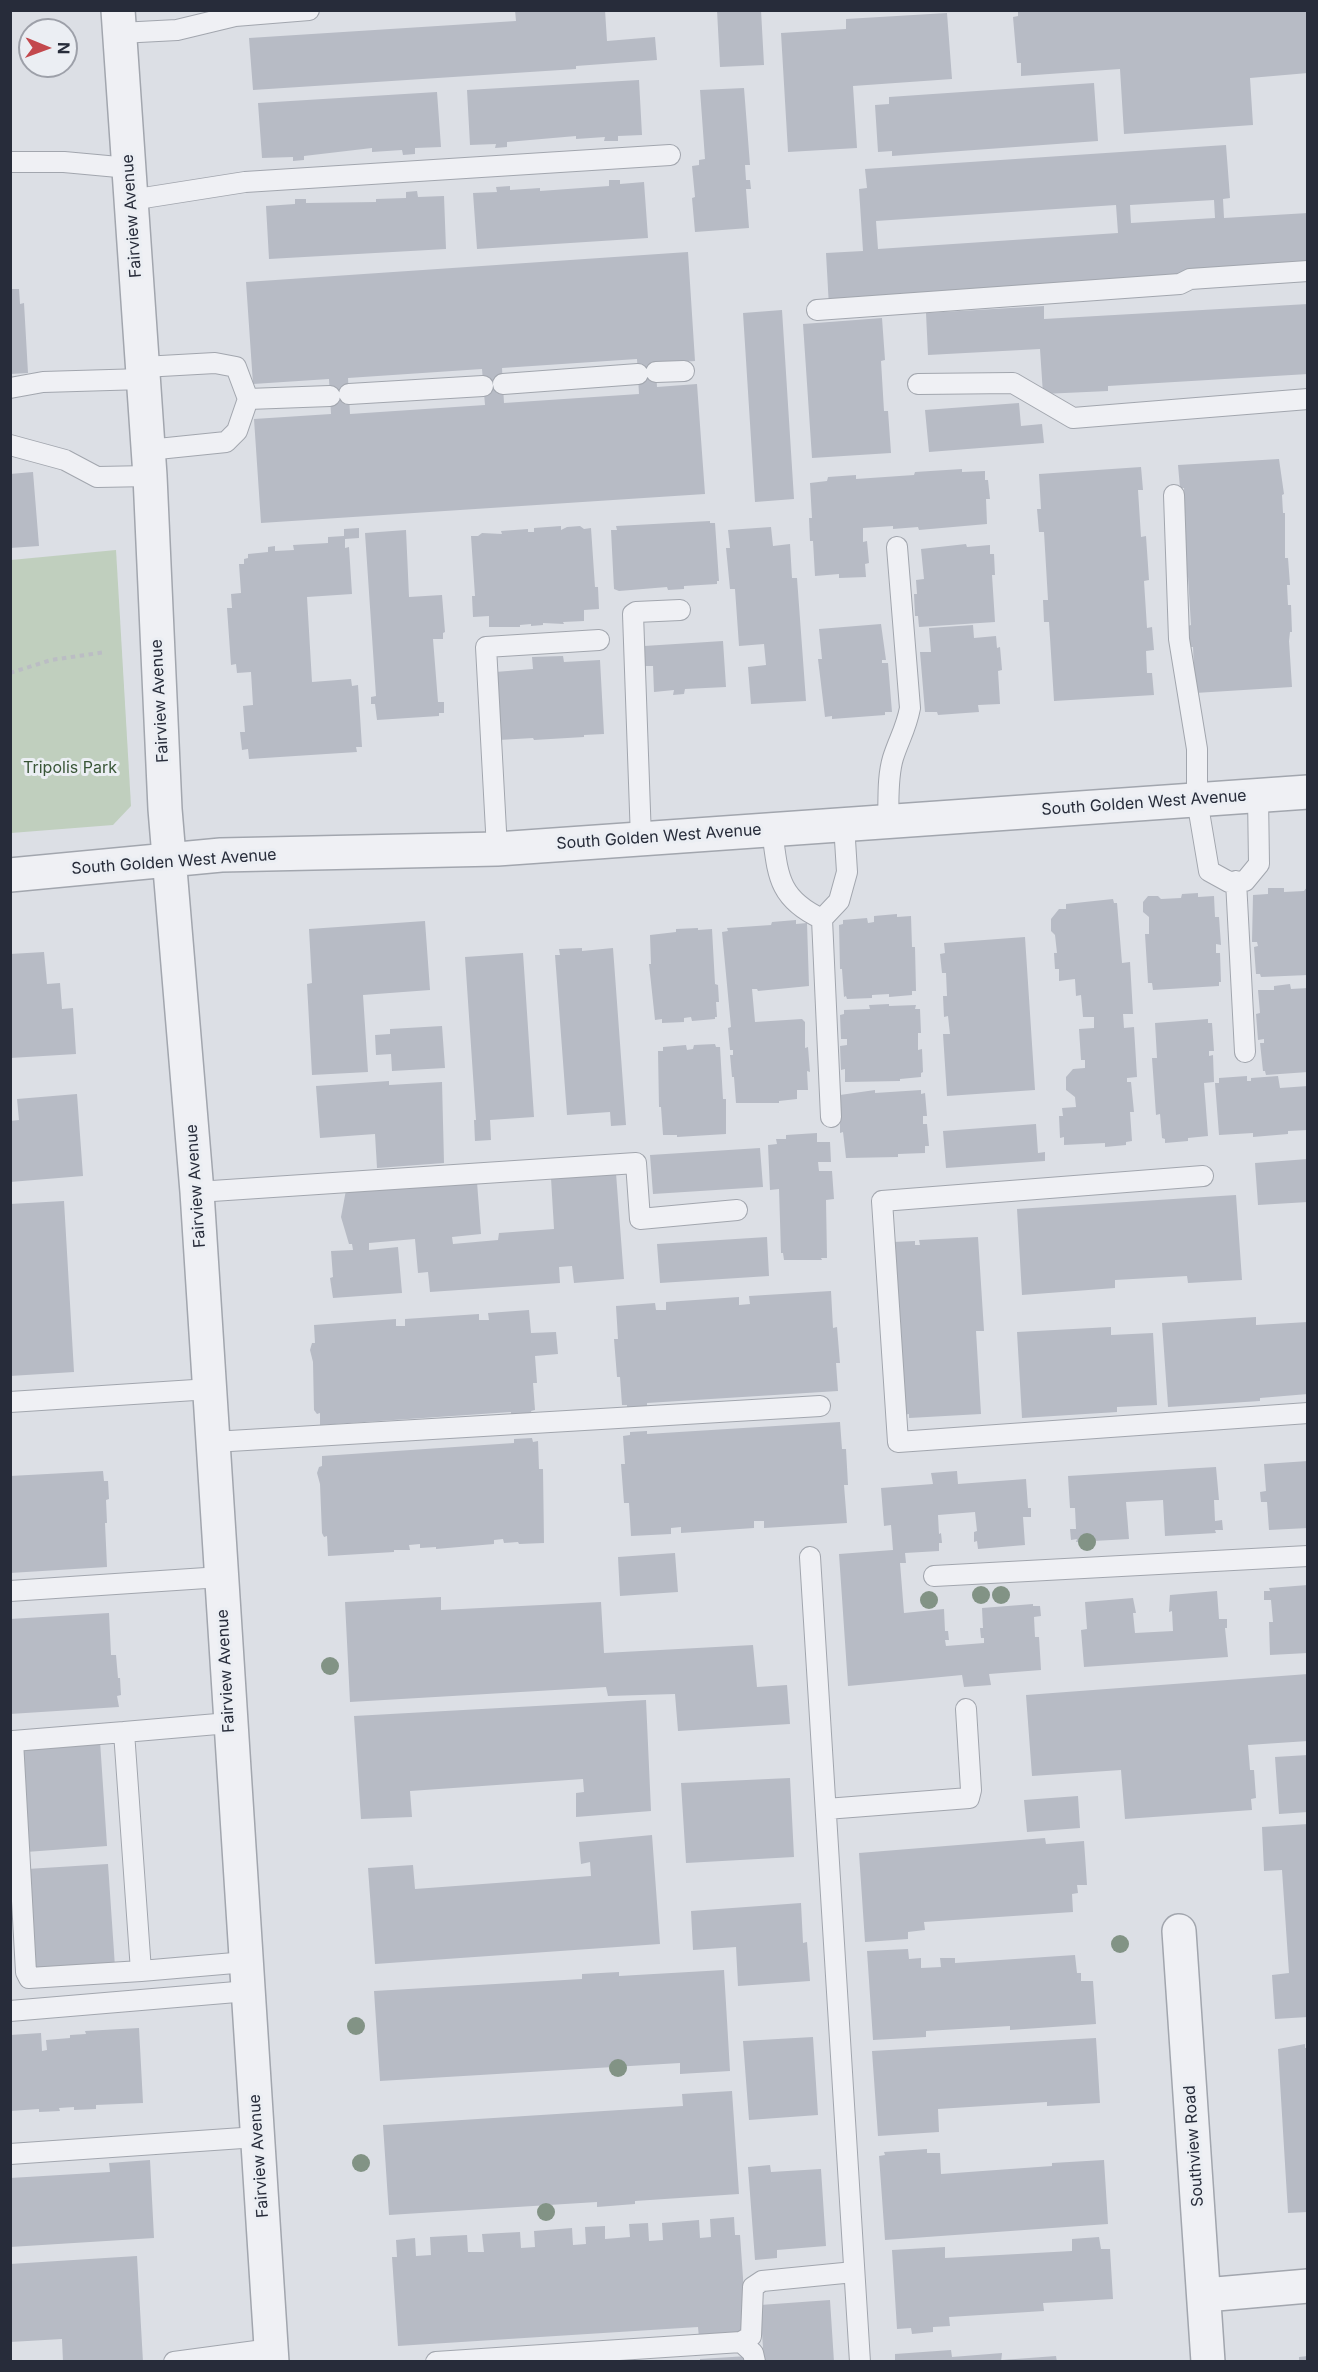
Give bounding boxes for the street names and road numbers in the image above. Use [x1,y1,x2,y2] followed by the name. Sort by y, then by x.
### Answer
[118,154,146,278] street label: Fairview Avenue
[147,639,173,763] street label: Fairview Avenue
[1041,786,1247,820] street label: South Golden West Avenue
[556,820,762,854] street label: South Golden West Avenue
[71,845,277,879] street label: South Golden West Avenue
[182,1124,210,1248] street label: Fairview Avenue
[213,1609,239,1733] street label: Fairview Avenue
[1180,2085,1208,2207] street label: Southview Road
[245,2094,273,2218] street label: Fairview Avenue

